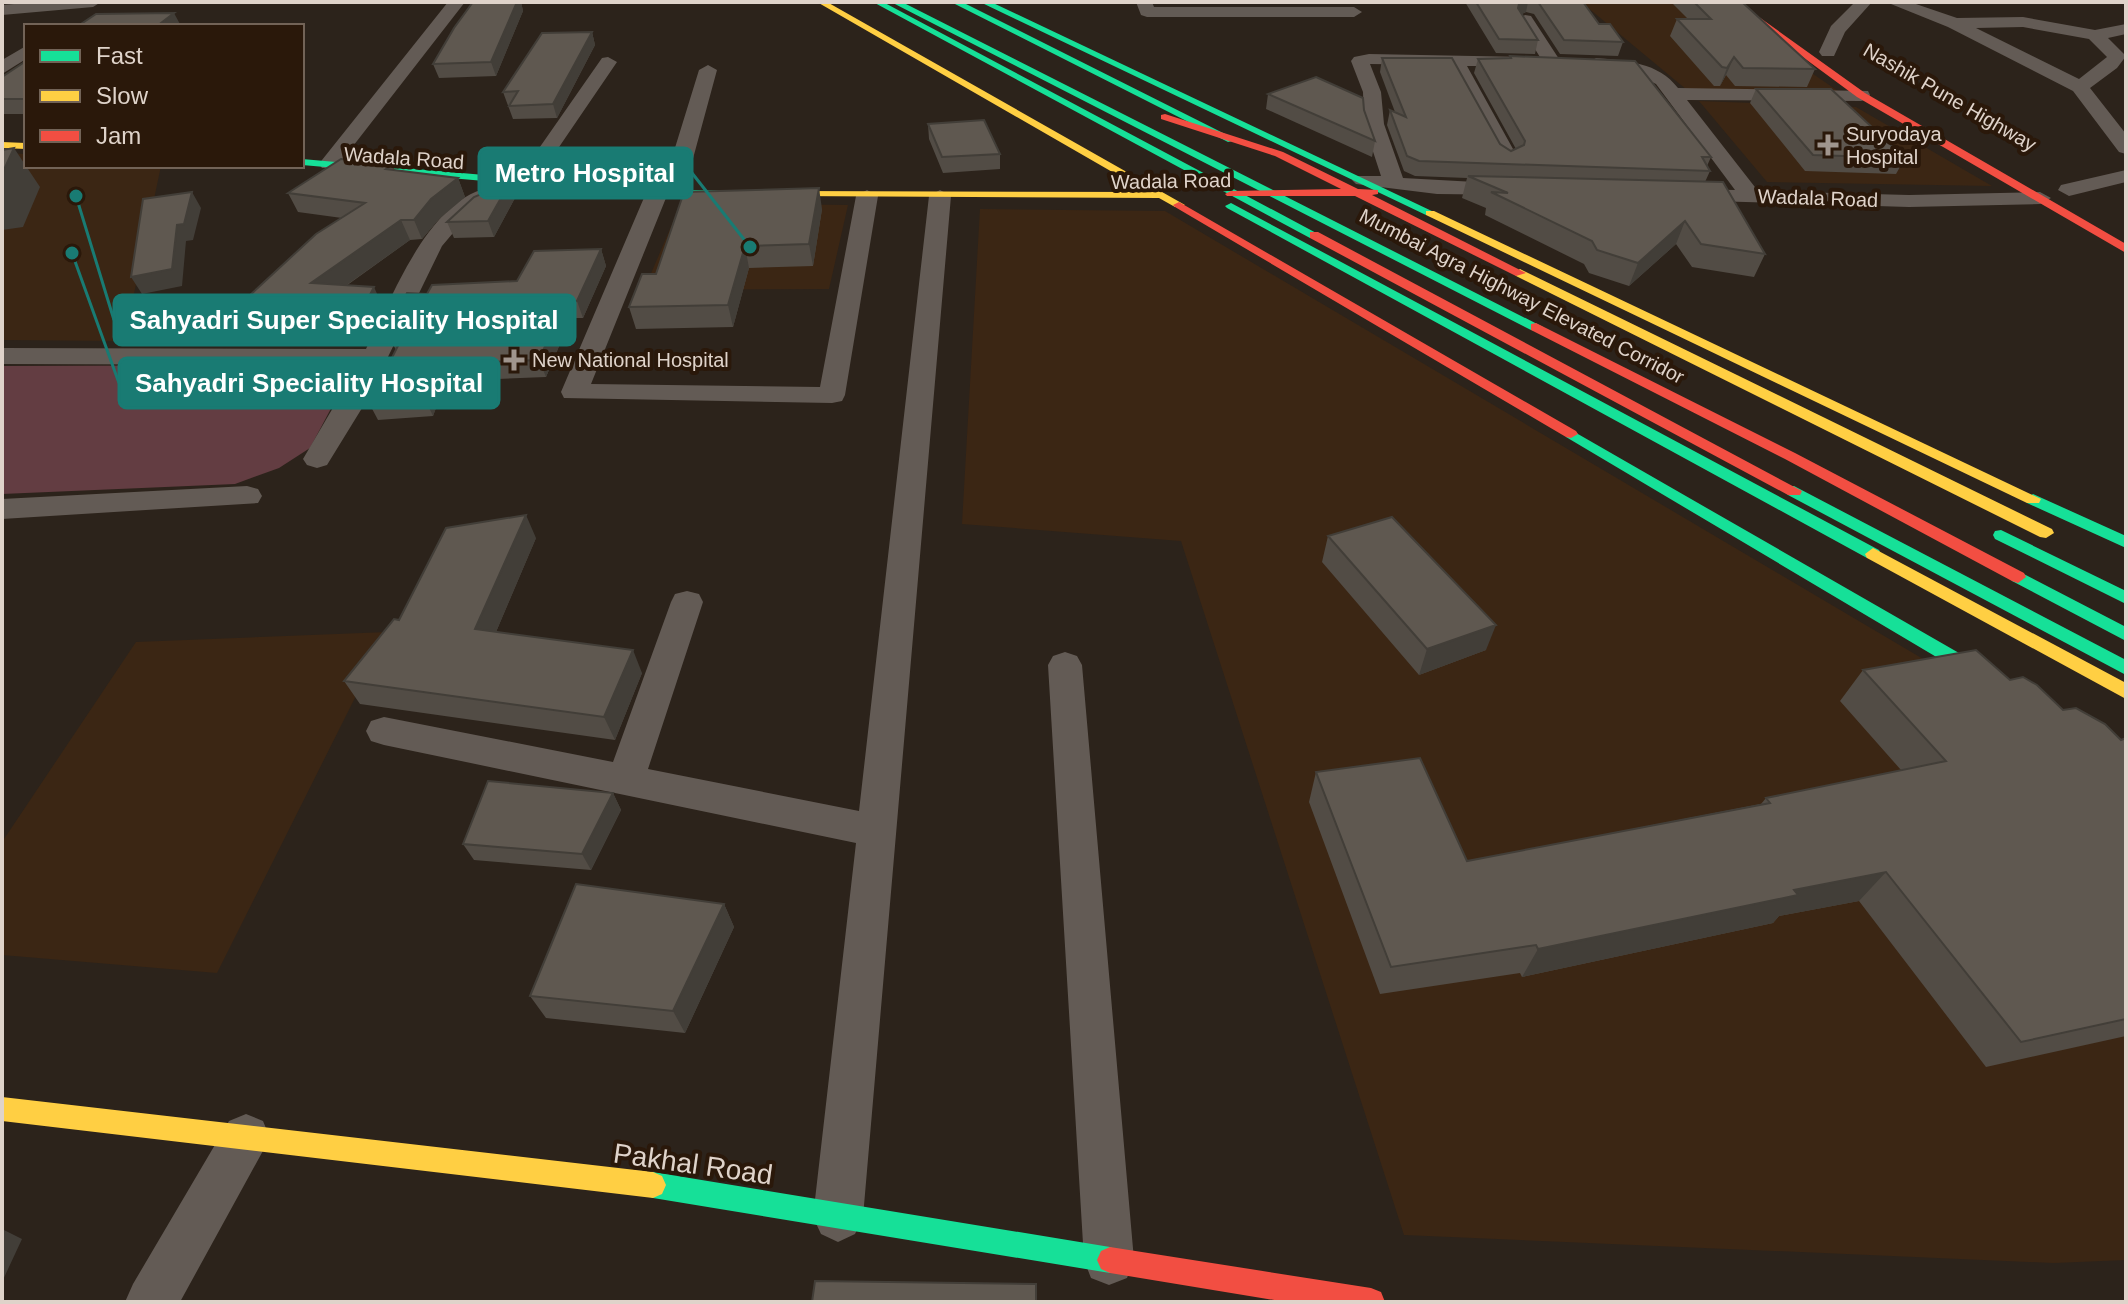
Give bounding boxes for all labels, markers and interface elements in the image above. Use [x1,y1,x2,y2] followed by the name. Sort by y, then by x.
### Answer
[24,24,304,168] legend
[1860,39,2040,155] street label: Nashik Pune Highway
[96,42,143,69] text: Fast
[96,82,149,109] text: Slow
[96,122,141,149] text: Jam
[1846,123,1942,168] place label: Suryodaya Hospital
[1817,134,1839,156] marker: Suryodaya Hospital
[343,143,465,173] street label: Wadala Road
[479,148,692,198] callout: Metro Hospital
[495,158,675,188] text: Metro Hospital
[1111,169,1231,193] street label: Wadala Road
[1757,185,1879,211] street label: Wadala Road
[1356,204,1688,388] street label: Mumbai Agra Highway Elevated Corridor
[114,295,575,345] callout: Sahyadri Super Speciality Hospital
[129,305,559,335] text: Sahyadri Super Speciality Hospital
[503,349,525,371] marker: New National Hospital
[532,349,729,371] place label: New National Hospital
[119,358,499,408] callout: Sahyadri Speciality Hospital
[135,368,483,398] text: Sahyadri Speciality Hospital
[611,1137,775,1191] street label: Pakhal Road

